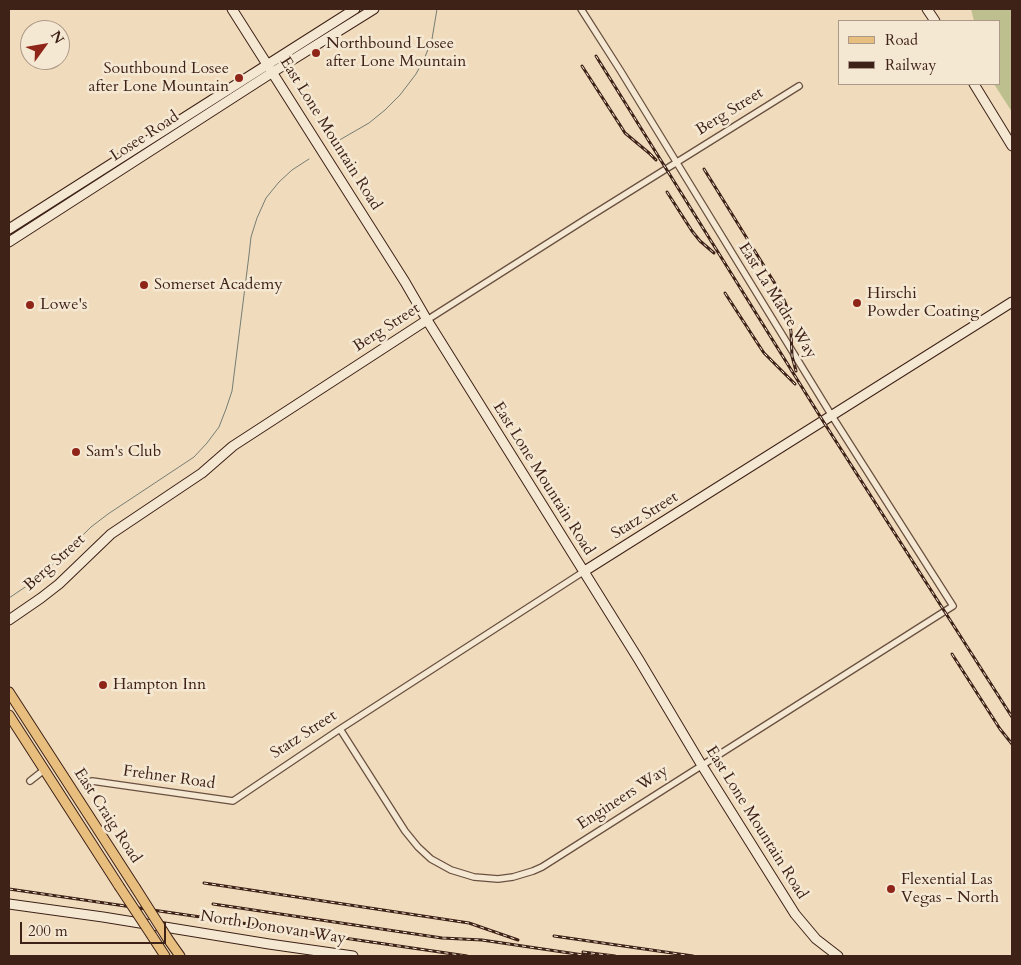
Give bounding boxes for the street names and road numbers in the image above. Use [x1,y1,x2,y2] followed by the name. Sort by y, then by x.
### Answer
[275,54,385,214] street label: East Lone Mountain Road
[693,84,767,140] street label: Berg Street
[107,108,183,166] street label: Losee Road
[734,239,820,363] street label: East La Madre Way
[350,299,424,357] street label: Berg Street
[488,399,598,559] street label: East Lone Mountain Road
[608,488,682,544] street label: Statz Street
[20,531,90,595] street label: Berg Street
[267,707,341,763] street label: Statz Street
[701,743,811,903] street label: East Lone Mountain Road
[574,761,672,835] street label: Engineers Way
[122,762,216,794] street label: Frehner Road
[69,765,145,867] street label: East Craig Road
[199,907,347,949] street label: North Donovan Way

